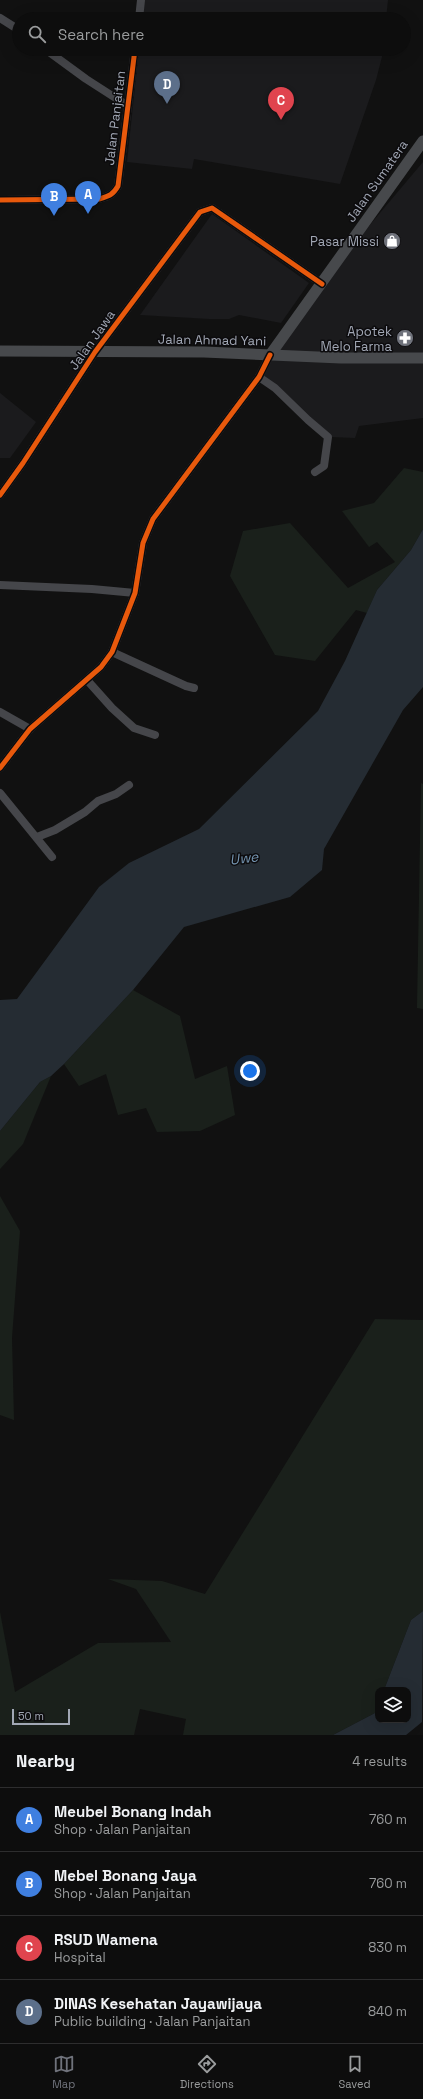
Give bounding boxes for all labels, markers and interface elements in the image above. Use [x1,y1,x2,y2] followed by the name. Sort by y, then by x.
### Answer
[12,12,411,56] search box
[26,23,48,45] icon: search
[58,25,144,44] text: Search here
[101,70,129,166] street label: Jalan Panjaitan
[154,71,180,104] pin: D
[268,87,294,120] pin: C
[342,136,412,225] street label: Jalan Sumatera
[75,181,101,214] pin: A
[41,183,67,216] pin: B
[382,231,402,251] shop icon: Pasar Missi
[310,233,379,250] place label: Pasar Missi
[65,306,119,373] street label: Jalan Jawa
[321,323,393,355] place label: Apotek Melo Farma
[395,328,415,348] pharmacy icon: Apotek Melo Farma
[158,331,266,349] street label: Jalan Ahmad Yani
[229,847,260,869] water label: Uwe
[240,1061,260,1081] your location
[375,1687,411,1723] map controls
[375,1687,411,1723] button: layers
[12,1707,70,1726] scale bar
[18,1709,44,1723] text: 50 m
[16,1750,75,1772] text: Nearby
[352,1753,407,1770] text: 4 results
[54,1802,212,1821] text: Meubel Bonang Indah
[25,1811,33,1828] text: A
[369,1811,407,1828] text: 760 m
[54,1821,191,1838] text: Shop · Jalan Panjaitan
[54,1866,197,1885] text: Mebel Bonang Jaya
[25,1875,33,1892] text: B
[369,1875,407,1892] text: 760 m
[54,1885,191,1902] text: Shop · Jalan Panjaitan
[54,1930,158,1949] text: RSUD Wamena
[25,1939,33,1956] text: C
[368,1939,407,1956] text: 830 m
[54,1949,106,1966] text: Hospital
[54,1994,262,2013] text: DINAS Kesehatan Jayawijaya
[25,2003,33,2020] text: D
[368,2003,407,2020] text: 840 m
[54,2013,251,2030] text: Public building · Jalan Panjaitan
[52,2053,75,2091] tab: Map
[180,2053,234,2091] tab: Directions
[339,2053,371,2091] tab: Saved

